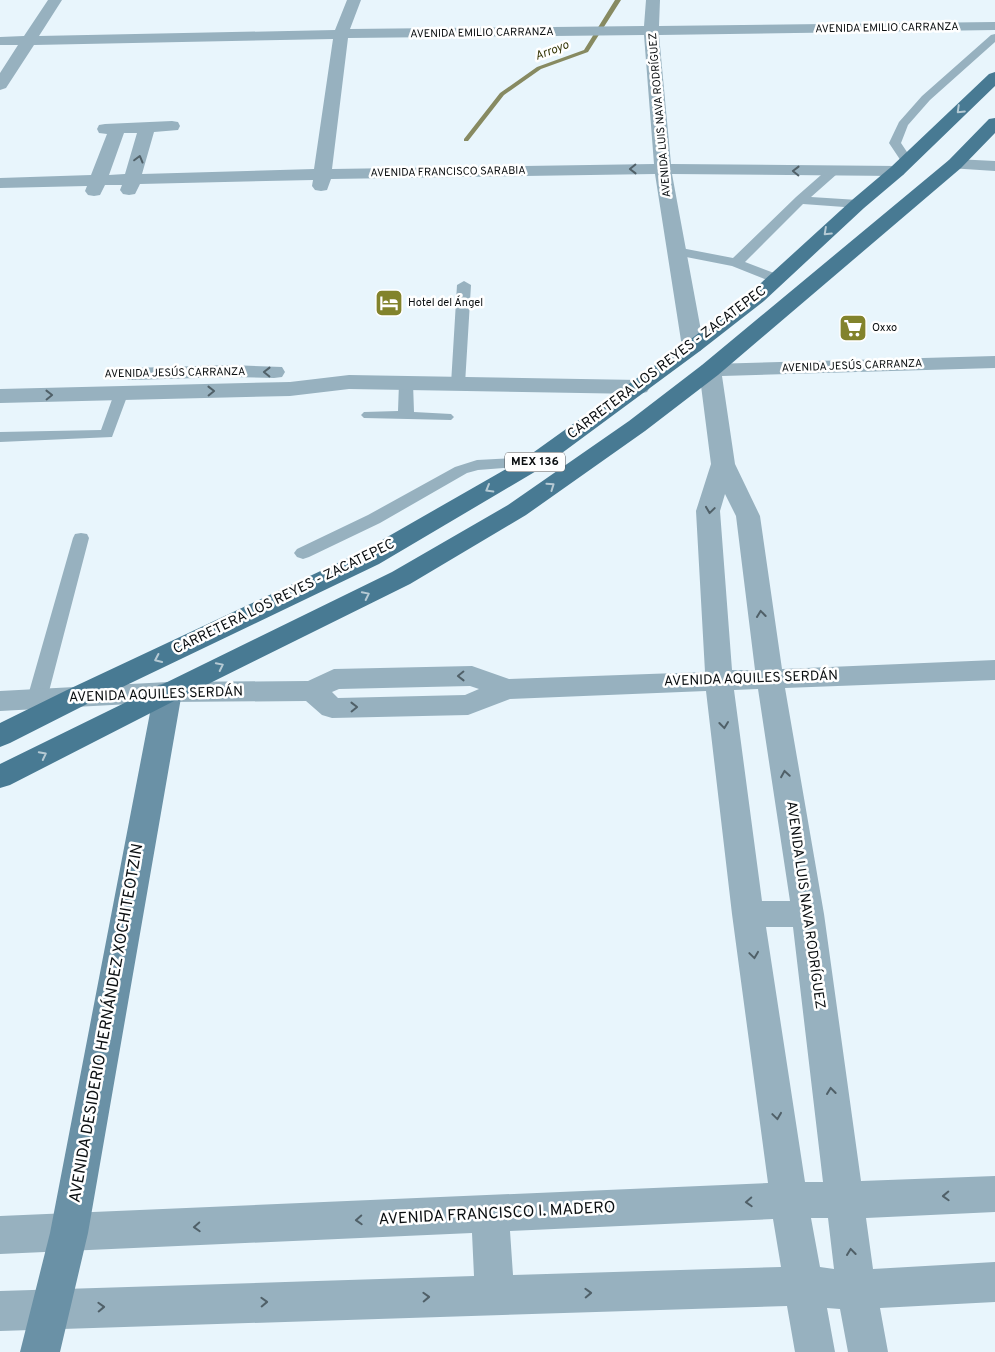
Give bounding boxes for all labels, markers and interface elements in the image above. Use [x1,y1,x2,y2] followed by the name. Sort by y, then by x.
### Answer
[815,20,959,36] street label: AVENIDA EMILIO CARRANZA
[410,25,554,41] street label: AVENIDA EMILIO CARRANZA
[645,32,674,198] street label: AVENIDA LUIS NAVA RODRÍGUEZ
[533,37,572,65] water label: Arroyo
[956,105,965,114] one-way arrow
[133,155,144,164] one-way arrow
[370,164,526,180] street label: AVENIDA FRANCISCO SARABIA
[629,164,636,174] one-way arrow
[791,165,799,176] one-way arrow
[824,226,833,235] one-way arrow
[564,283,770,443] street label: CARRETERA LOS REYES - ZACATEPEC
[374,288,404,318] hotel icon: Hotel del Ángel
[408,295,483,310] place label: Hotel del Ángel
[838,313,868,343] supermarket icon: Oxxo
[872,321,897,335] place label: Oxxo
[781,356,923,375] street label: AVENIDA JESÚS CARRANZA
[104,364,246,381] street label: AVENIDA JESÚS CARRANZA
[262,367,270,377] one-way arrow
[208,386,215,396] one-way arrow
[45,390,53,400] one-way arrow
[505,452,565,472] road number: MEX 136
[486,482,495,492] one-way arrow
[545,483,555,492] one-way arrow
[705,507,716,515] one-way arrow
[171,536,397,658] street label: CARRETERA LOS REYES - ZACATEPEC
[361,591,370,602] one-way arrow
[756,609,767,617] one-way arrow
[154,653,163,663] one-way arrow
[215,662,224,673] one-way arrow
[664,666,838,691] street label: AVENIDA AQUILES SERDÁN
[457,671,464,681] one-way arrow
[69,682,243,707] street label: AVENIDA AQUILES SERDÁN
[351,702,359,712] one-way arrow
[718,721,729,729] one-way arrow
[38,751,47,761] one-way arrow
[781,770,791,779] one-way arrow
[782,800,829,1010] street label: AVENIDA LUIS NAVA RODRÍGUEZ
[64,841,148,1204] street label: AVENIDA DESIDERIO HERNÁNDEZ XOCHITEOTZIN
[748,951,759,959] one-way arrow
[826,1087,837,1095] one-way arrow
[771,1112,782,1120] one-way arrow
[942,1191,950,1201] one-way arrow
[745,1197,753,1208] one-way arrow
[378,1198,616,1230] street label: AVENIDA FRANCISCO I. MADERO
[355,1215,363,1225] one-way arrow
[193,1222,201,1233] one-way arrow
[846,1248,857,1256] one-way arrow
[585,1287,593,1298] one-way arrow
[422,1292,430,1303] one-way arrow
[260,1297,268,1307] one-way arrow
[98,1302,105,1312] one-way arrow

